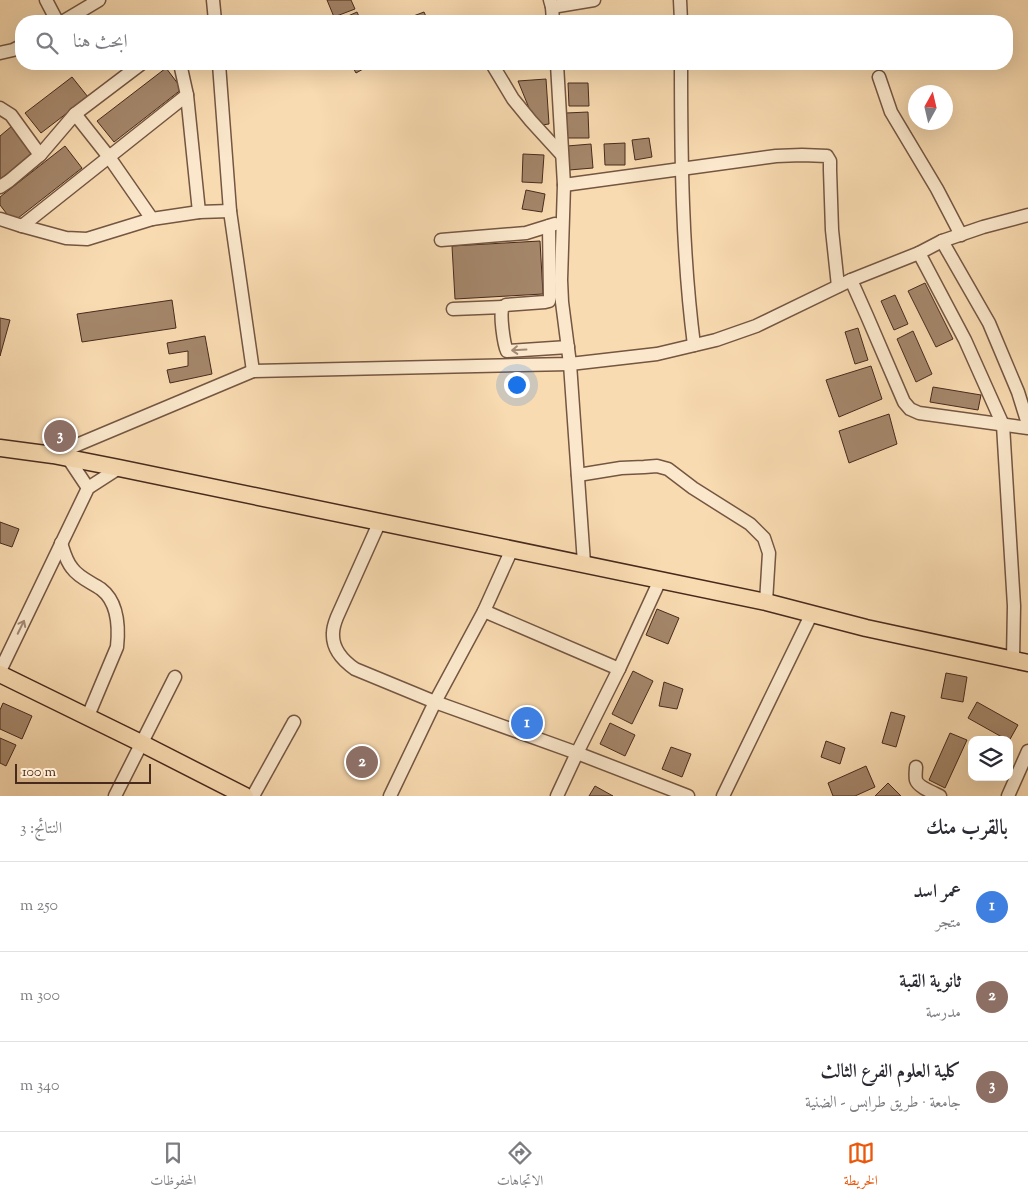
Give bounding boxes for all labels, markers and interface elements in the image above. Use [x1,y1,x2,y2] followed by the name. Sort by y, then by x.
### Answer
[15,15,1013,70] search box
[33,29,61,57] icon: search
[73,29,128,56] text: ابحث هنا
[908,85,953,130] north arrow
[512,346,528,355] one-way arrow
[504,372,530,398] your location
[44,417,76,455] pin: 3
[17,620,26,635] one-way arrow
[511,704,543,742] pin: 1
[968,736,1013,781] map controls
[968,736,1013,781] button: layers
[346,743,378,781] pin: 2
[15,761,151,784] scale bar
[22,763,56,783] text: 100 m
[926,814,1008,844] text: بالقرب منك
[20,818,62,841] text: النتائج: 3
[913,879,961,906] text: عمر اسد
[20,895,58,918] text: 250 m
[989,895,995,918] text: 1
[936,912,961,935] text: متجر
[899,969,961,996] text: ثانوية القبة
[20,985,60,1008] text: 300 m
[988,985,996,1008] text: 2
[926,1002,961,1025] text: مدرسة
[820,1059,961,1086] text: كلية العلوم الفرع الثالث
[20,1075,60,1098] text: 340 m
[989,1075,995,1098] text: 3
[805,1092,961,1115] text: جامعة · طريق طرابس - الضنية
[150,1139,196,1194] tab: المحفوظات
[497,1139,543,1194] tab: الاتجاهات
[844,1139,878,1194] tab: الخريطة

